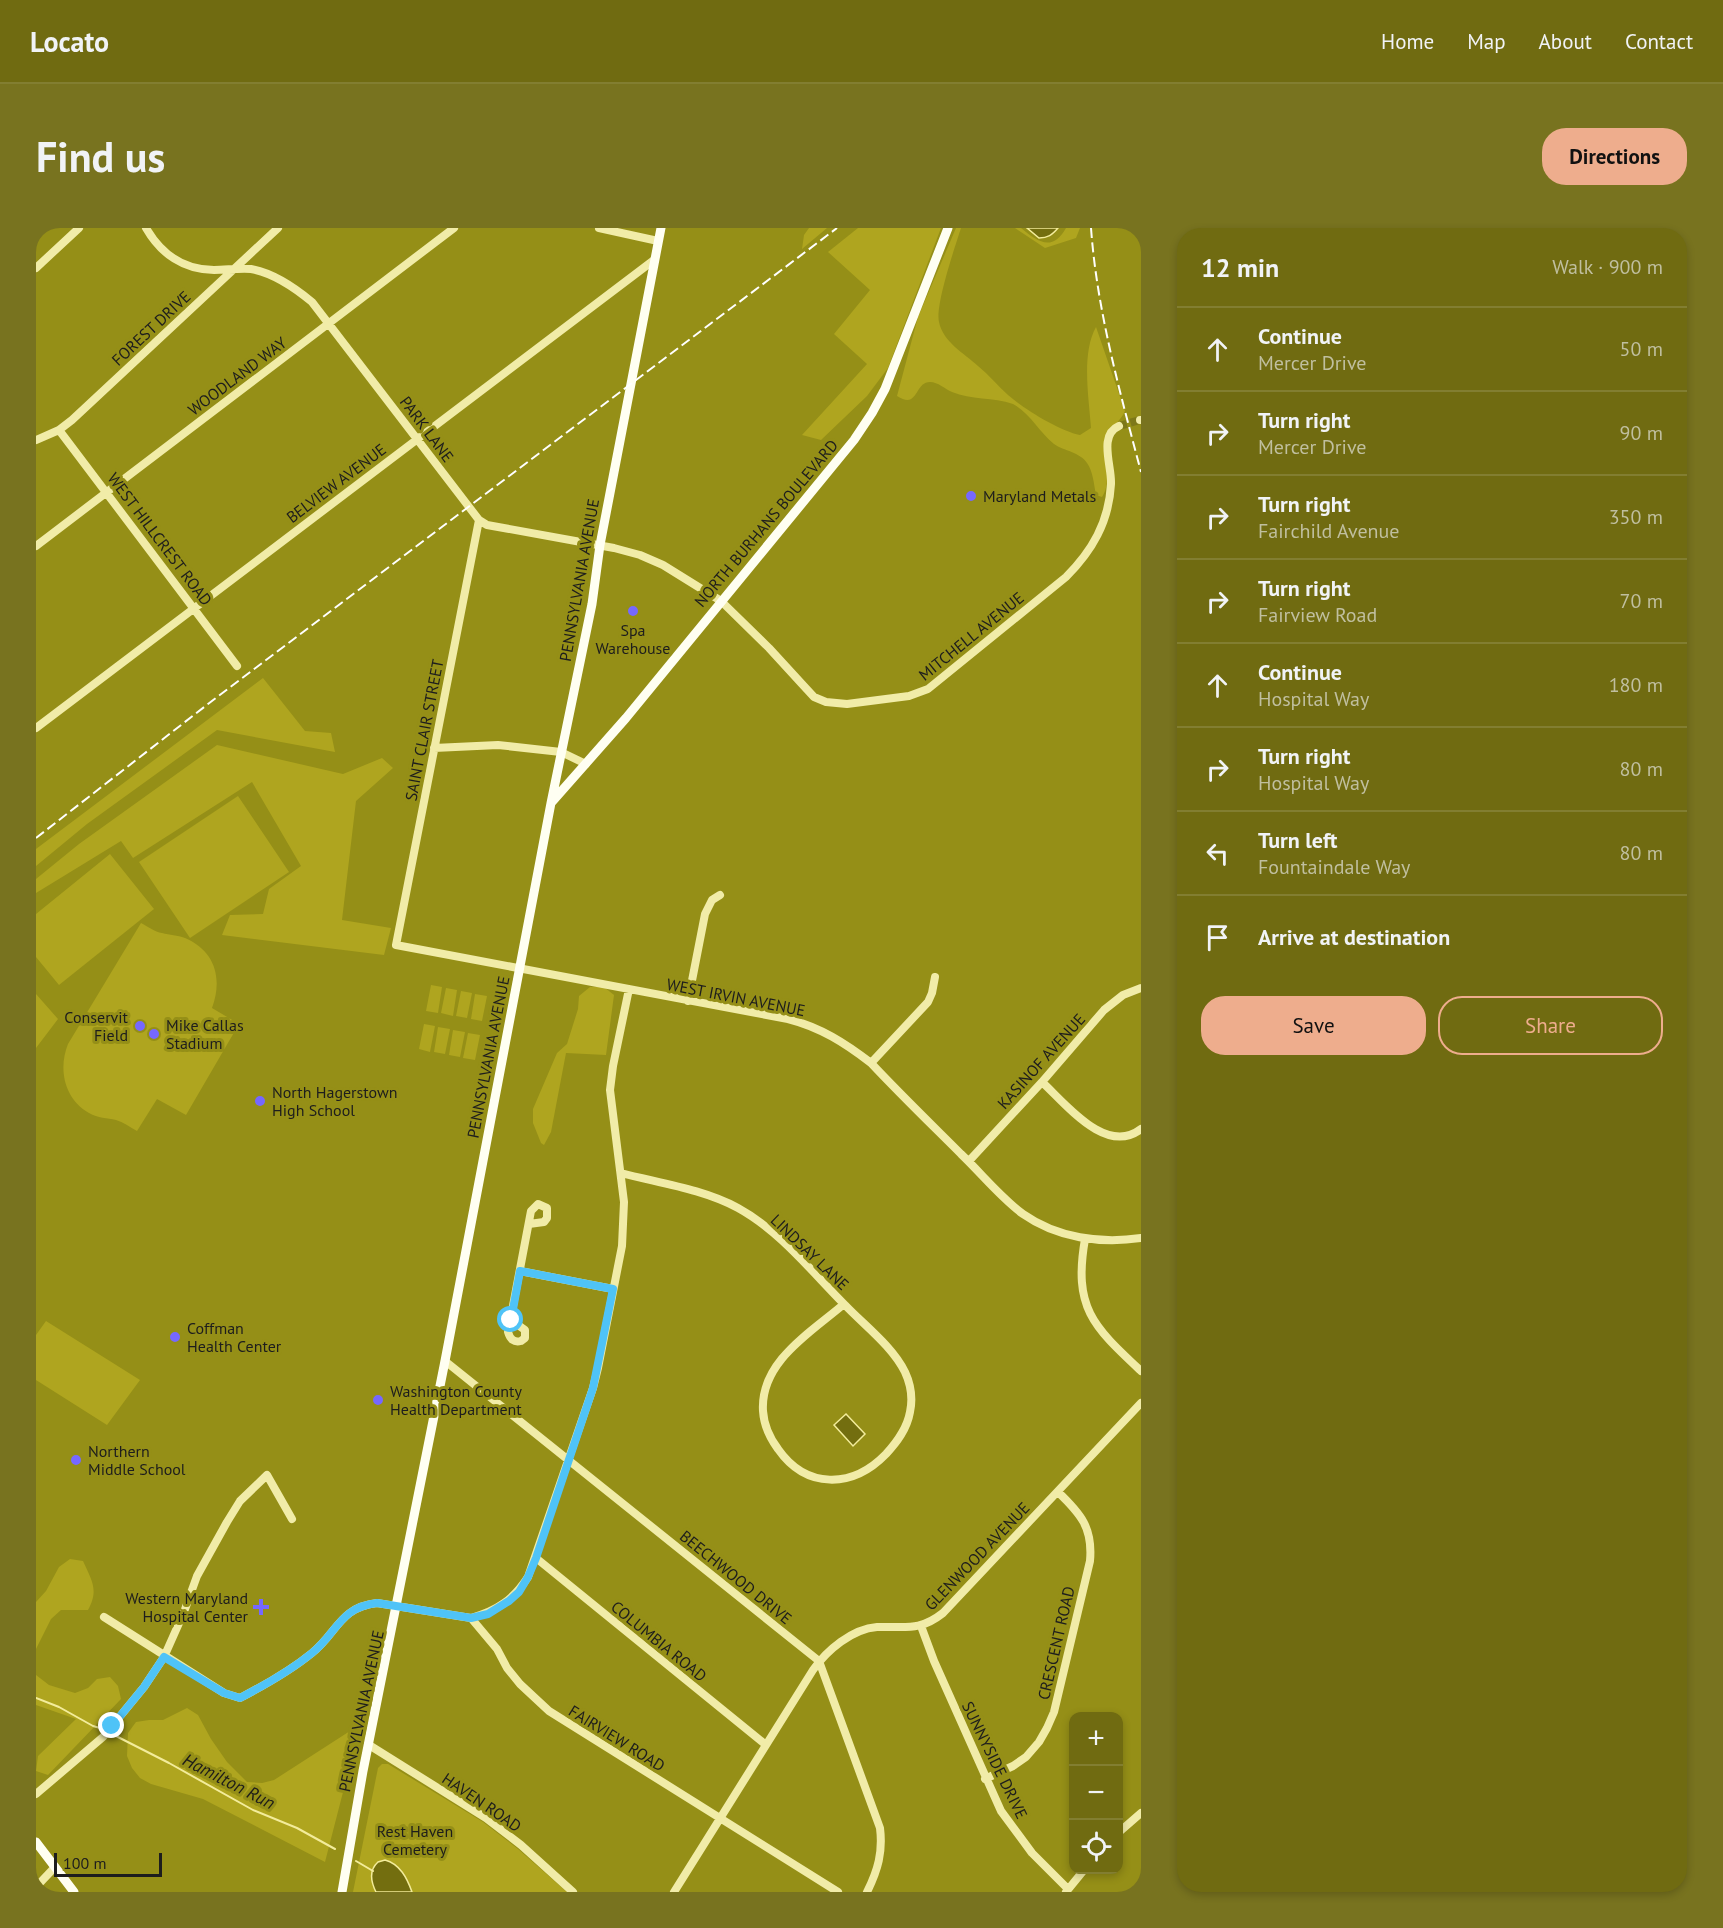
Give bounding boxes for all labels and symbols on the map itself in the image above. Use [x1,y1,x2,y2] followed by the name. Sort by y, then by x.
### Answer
[107,286,195,370] street label: FOREST DRIVE
[184,332,290,420] street label: WOODLAND WAY
[396,392,458,466] street label: PARK LANE
[690,435,842,611] street label: NORTH BURHANS BOULEVARD
[282,439,390,527] street label: BELVIEW AVENUE
[104,469,216,609] street label: WEST HILLCREST ROAD
[983,486,1097,506] place label: Maryland Metals
[964,489,978,503] marker: Maryland Metals
[555,497,603,663] street label: PENNSYLVANIA AVENUE
[914,587,1028,685] street label: MITCHELL AVENUE
[626,604,640,618] marker: Spa Warehouse
[596,620,670,658] place label: Spa Warehouse
[400,657,448,803] street label: SAINT CLAIR STREET
[462,974,514,1140] street label: PENNSYLVANIA AVENUE
[665,974,807,1020] street label: WEST IRVIN AVENUE
[64,1007,129,1045] place label: Conservit Field
[993,1009,1089,1113] street label: KASINOF AVENUE
[166,1015,244,1053] place label: Mike Callas Stadium
[133,1019,147,1033] marker: Conservit Field
[147,1027,161,1041] marker: Mike Callas Stadium
[272,1082,397,1120] place label: North Hagerstown High School
[253,1094,267,1108] marker: North Hagerstown High School
[767,1210,853,1294] street label: LINDSAY LANE
[497,1306,523,1332] route start
[187,1318,282,1356] place label: Coffman Health Center
[168,1330,182,1344] marker: Coffman Health Center
[390,1381,522,1419] place label: Washington County Health Department
[371,1393,385,1407] marker: Washington County Health Department
[88,1441,186,1479] place label: Northern Middle School
[69,1453,83,1467] marker: Northern Middle School
[920,1498,1034,1614] street label: GLENWOOD AVENUE
[676,1526,796,1628] street label: BEECHWOOD DRIVE
[1033,1584,1079,1702] street label: CRESCENT ROAD
[125,1588,249,1626] place label: Western Maryland Hospital Center
[607,1596,711,1686] street label: COLUMBIA ROAD
[252,1598,270,1616] marker: Western Maryland Hospital Center
[334,1628,388,1794] street label: PENNSYLVANIA AVENUE
[958,1698,1032,1822] street label: SUNNYSIDE DRIVE
[565,1700,669,1776] street label: FAIRVIEW ROAD
[98,1712,124,1738] route end
[179,1748,279,1814] water label: Hamilton Run
[439,1768,525,1836] street label: HAVEN ROAD
[377,1821,453,1859] park label: Rest Haven Cemetery
[54,1850,162,1878] scale bar

